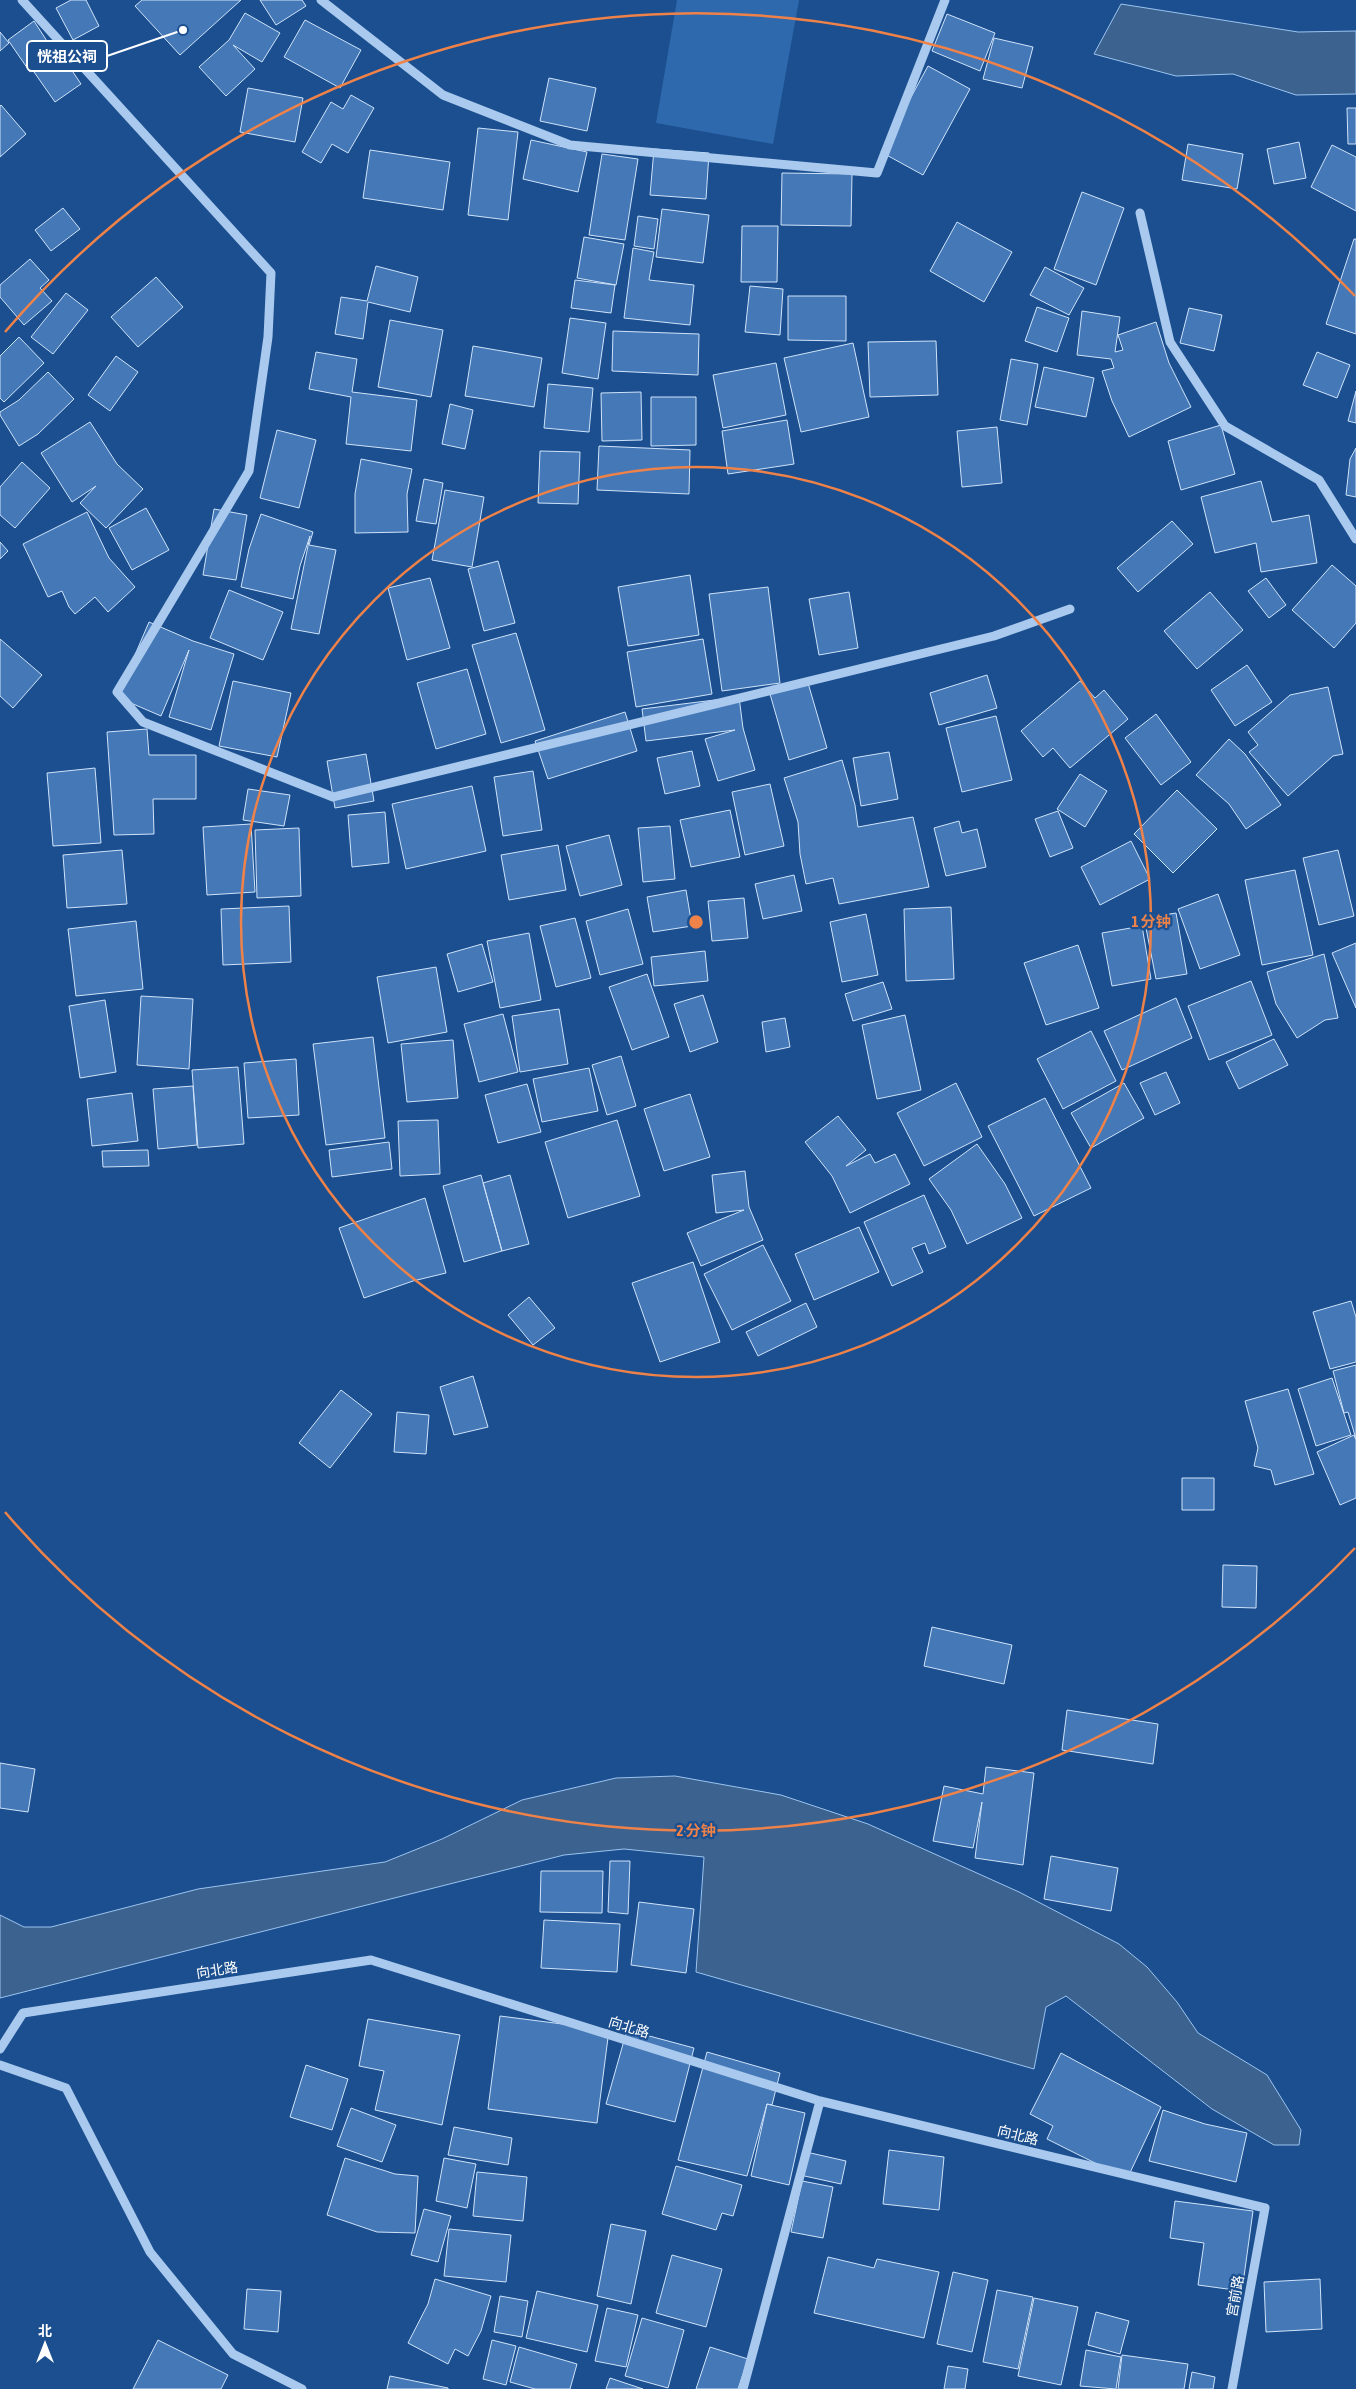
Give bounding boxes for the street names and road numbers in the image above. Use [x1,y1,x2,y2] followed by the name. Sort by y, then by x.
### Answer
[195,1959,239,1981] street label: 向北路
[607,2013,651,2041] street label: 向北路
[996,2122,1040,2148] street label: 向北路
[1223,2274,1247,2318] street label: 宫前路

